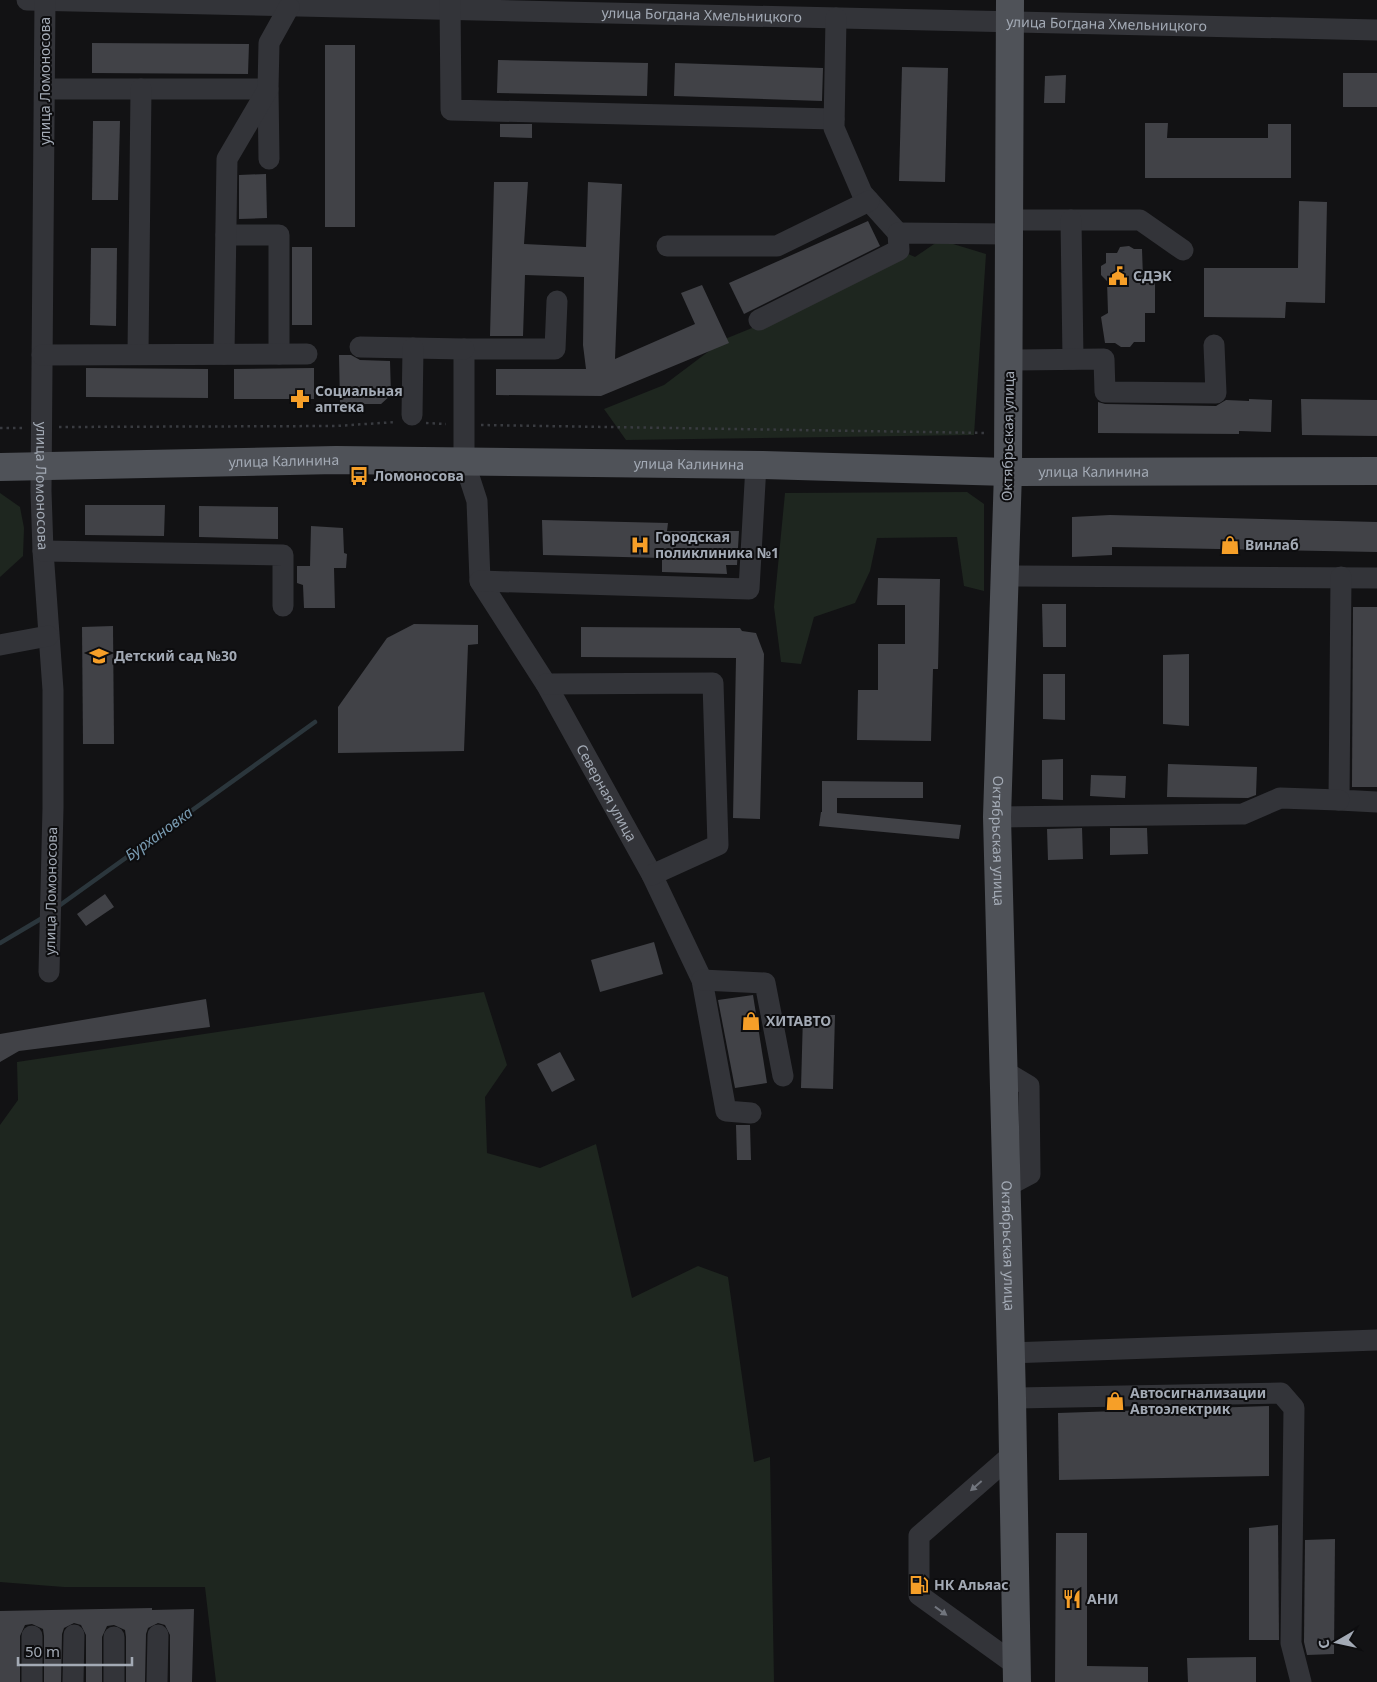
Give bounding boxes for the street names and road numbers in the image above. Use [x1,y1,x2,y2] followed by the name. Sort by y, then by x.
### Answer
[601,3,802,26] street label: улица Богдана Хмельницкого
[1006,12,1207,35] street label: улица Богдана Хмельницкого
[35,17,54,145] street label: улица Ломоносова
[997,371,1018,501] street label: Октябрьская улица
[32,422,53,550] street label: улица Ломоносова
[229,450,339,471] street label: улица Калинина
[634,453,744,474] street label: улица Калинина
[1039,462,1149,481] street label: улица Калинина
[572,740,642,845] street label: Северная улица
[988,775,1009,906] street label: Октябрьская улица
[40,827,61,955] street label: улица Ломоносова
[997,1180,1020,1311] street label: Октябрьская улица

